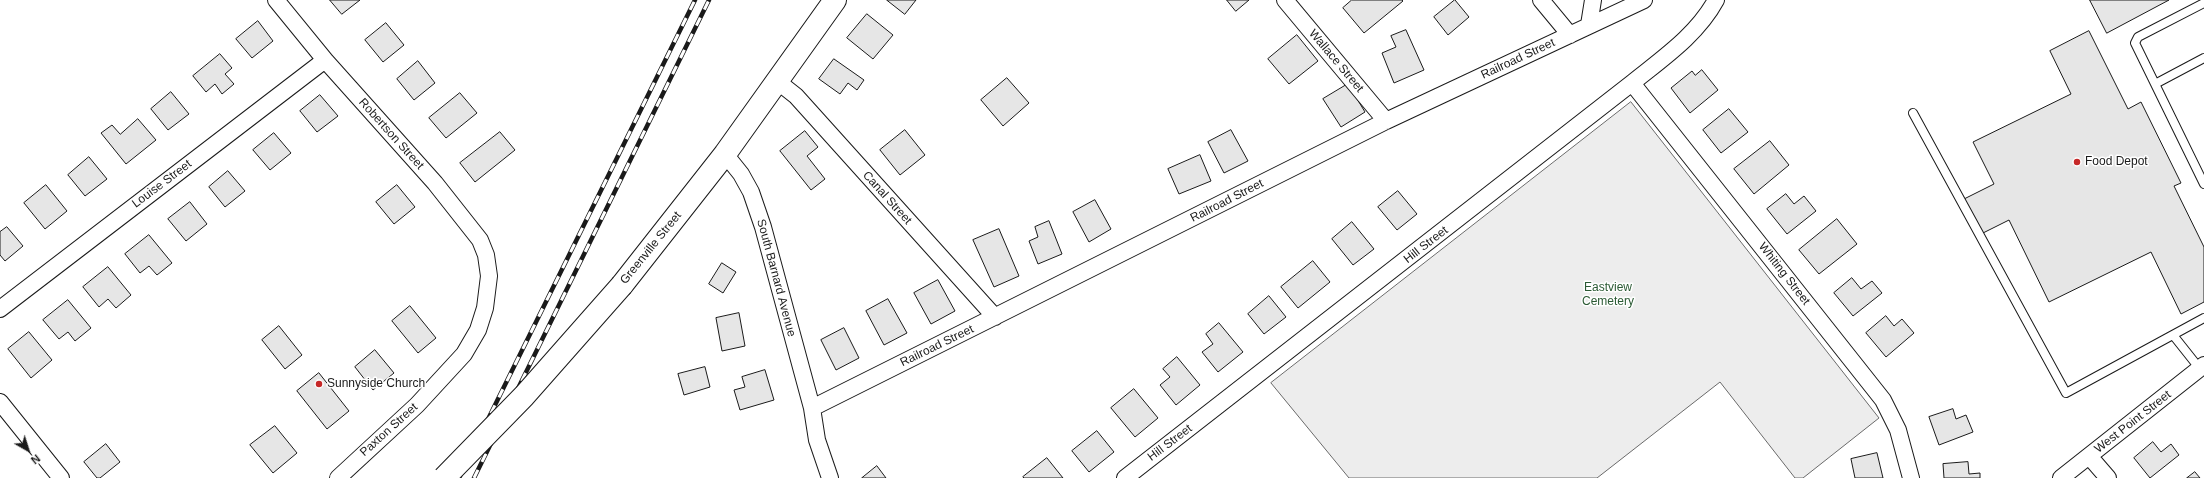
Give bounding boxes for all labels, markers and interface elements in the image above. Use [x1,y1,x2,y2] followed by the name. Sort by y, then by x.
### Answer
[1306,27,1366,95] street label: Wallace Street
[1479,36,1557,82] street label: Railroad Street
[355,95,427,173] street label: Robertson Street
[2085,155,2148,169] place label: Food Depot
[129,157,195,211] street label: Louise Street
[2072,157,2082,167] marker: Food Depot
[859,168,915,228] street label: Canal Street
[1188,176,1266,226] street label: Railroad Street
[617,209,685,287] street label: Greenville Street
[753,218,799,338] street label: South Barnard Avenue
[1401,223,1451,267] street label: Hill Street
[1755,240,1813,308] street label: Whiting Street
[1582,281,1634,309] park label: Eastview Cemetery
[898,322,976,370] street label: Railroad Street
[327,377,425,391] place label: Sunnyside Church
[314,379,324,389] marker: Sunnyside Church
[2092,388,2174,456] street label: West Point Street
[357,400,421,460] street label: Paxton Street
[1145,422,1195,464] street label: Hill Street
[8,430,48,470] north arrow
[29,452,42,466] text: N

